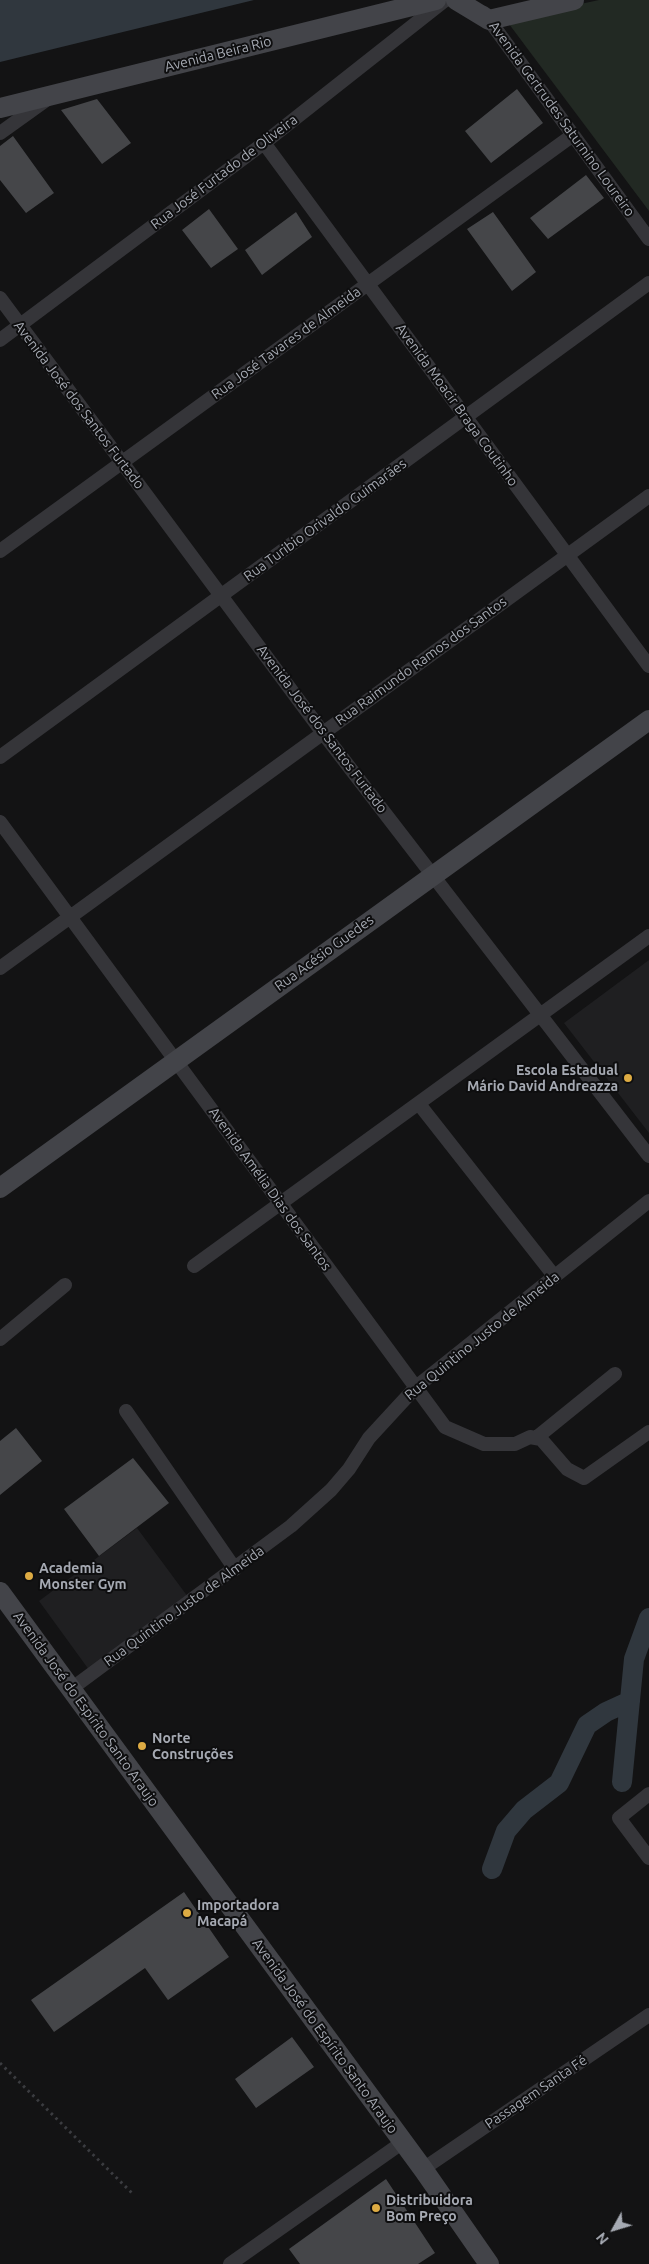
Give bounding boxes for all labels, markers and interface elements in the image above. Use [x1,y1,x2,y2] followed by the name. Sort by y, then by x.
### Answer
[486,18,638,220] street label: Avenida Gertrudes Saturnino Loureiro
[163,33,273,75] street label: Avenida Beira Rio
[147,111,301,233] street label: Rua José Furtado de Oliveira
[208,283,364,403] street label: Rua José Tavares de Almeida
[10,318,148,492] street label: Avenida José dos Santos Furtado
[392,320,522,490] street label: Avenida Moacir Braga Coutinho
[240,455,410,585] street label: Rua Turibio Orivaldo Guimarães
[332,593,510,729] street label: Rua Raimundo Ramos dos Santos
[253,642,391,816] street label: Avenida José dos Santos Furtado
[271,911,377,995] street label: Rua Acésio Guedes
[467,1062,618,1094] place label: Escola Estadual Mário David Andreazza
[622,1072,634,1084] marker: Escola Estadual Mário David Andreazza
[205,1104,335,1274] street label: Avenida Amélia Dias dos Santos
[401,1268,563,1404] street label: Rua Quintino Justo de Almeida
[101,1542,267,1670] street label: Rua Quintino Justo de Almeida
[39,1560,127,1592] place label: Academia Monster Gym
[23,1570,35,1582] marker: Academia Monster Gym
[10,1608,162,1810] street label: Avenida José do Espírito Santo Araujo
[152,1730,234,1762] place label: Norte Construções
[136,1740,148,1752] marker: Norte Construções
[197,1897,279,1930] place label: Importadora Macapá
[181,1907,193,1919] marker: Importadora Macapá
[249,1935,401,2137] street label: Avenida José do Espírito Santo Araujo
[482,2052,590,2132] street label: Passagem Santa Fé
[386,2192,473,2224] place label: Distribuidora Bom Preço
[370,2202,382,2214] marker: Distribuidora Bom Preço
[589,2204,639,2254] north arrow
[593,2229,612,2248] text: N

